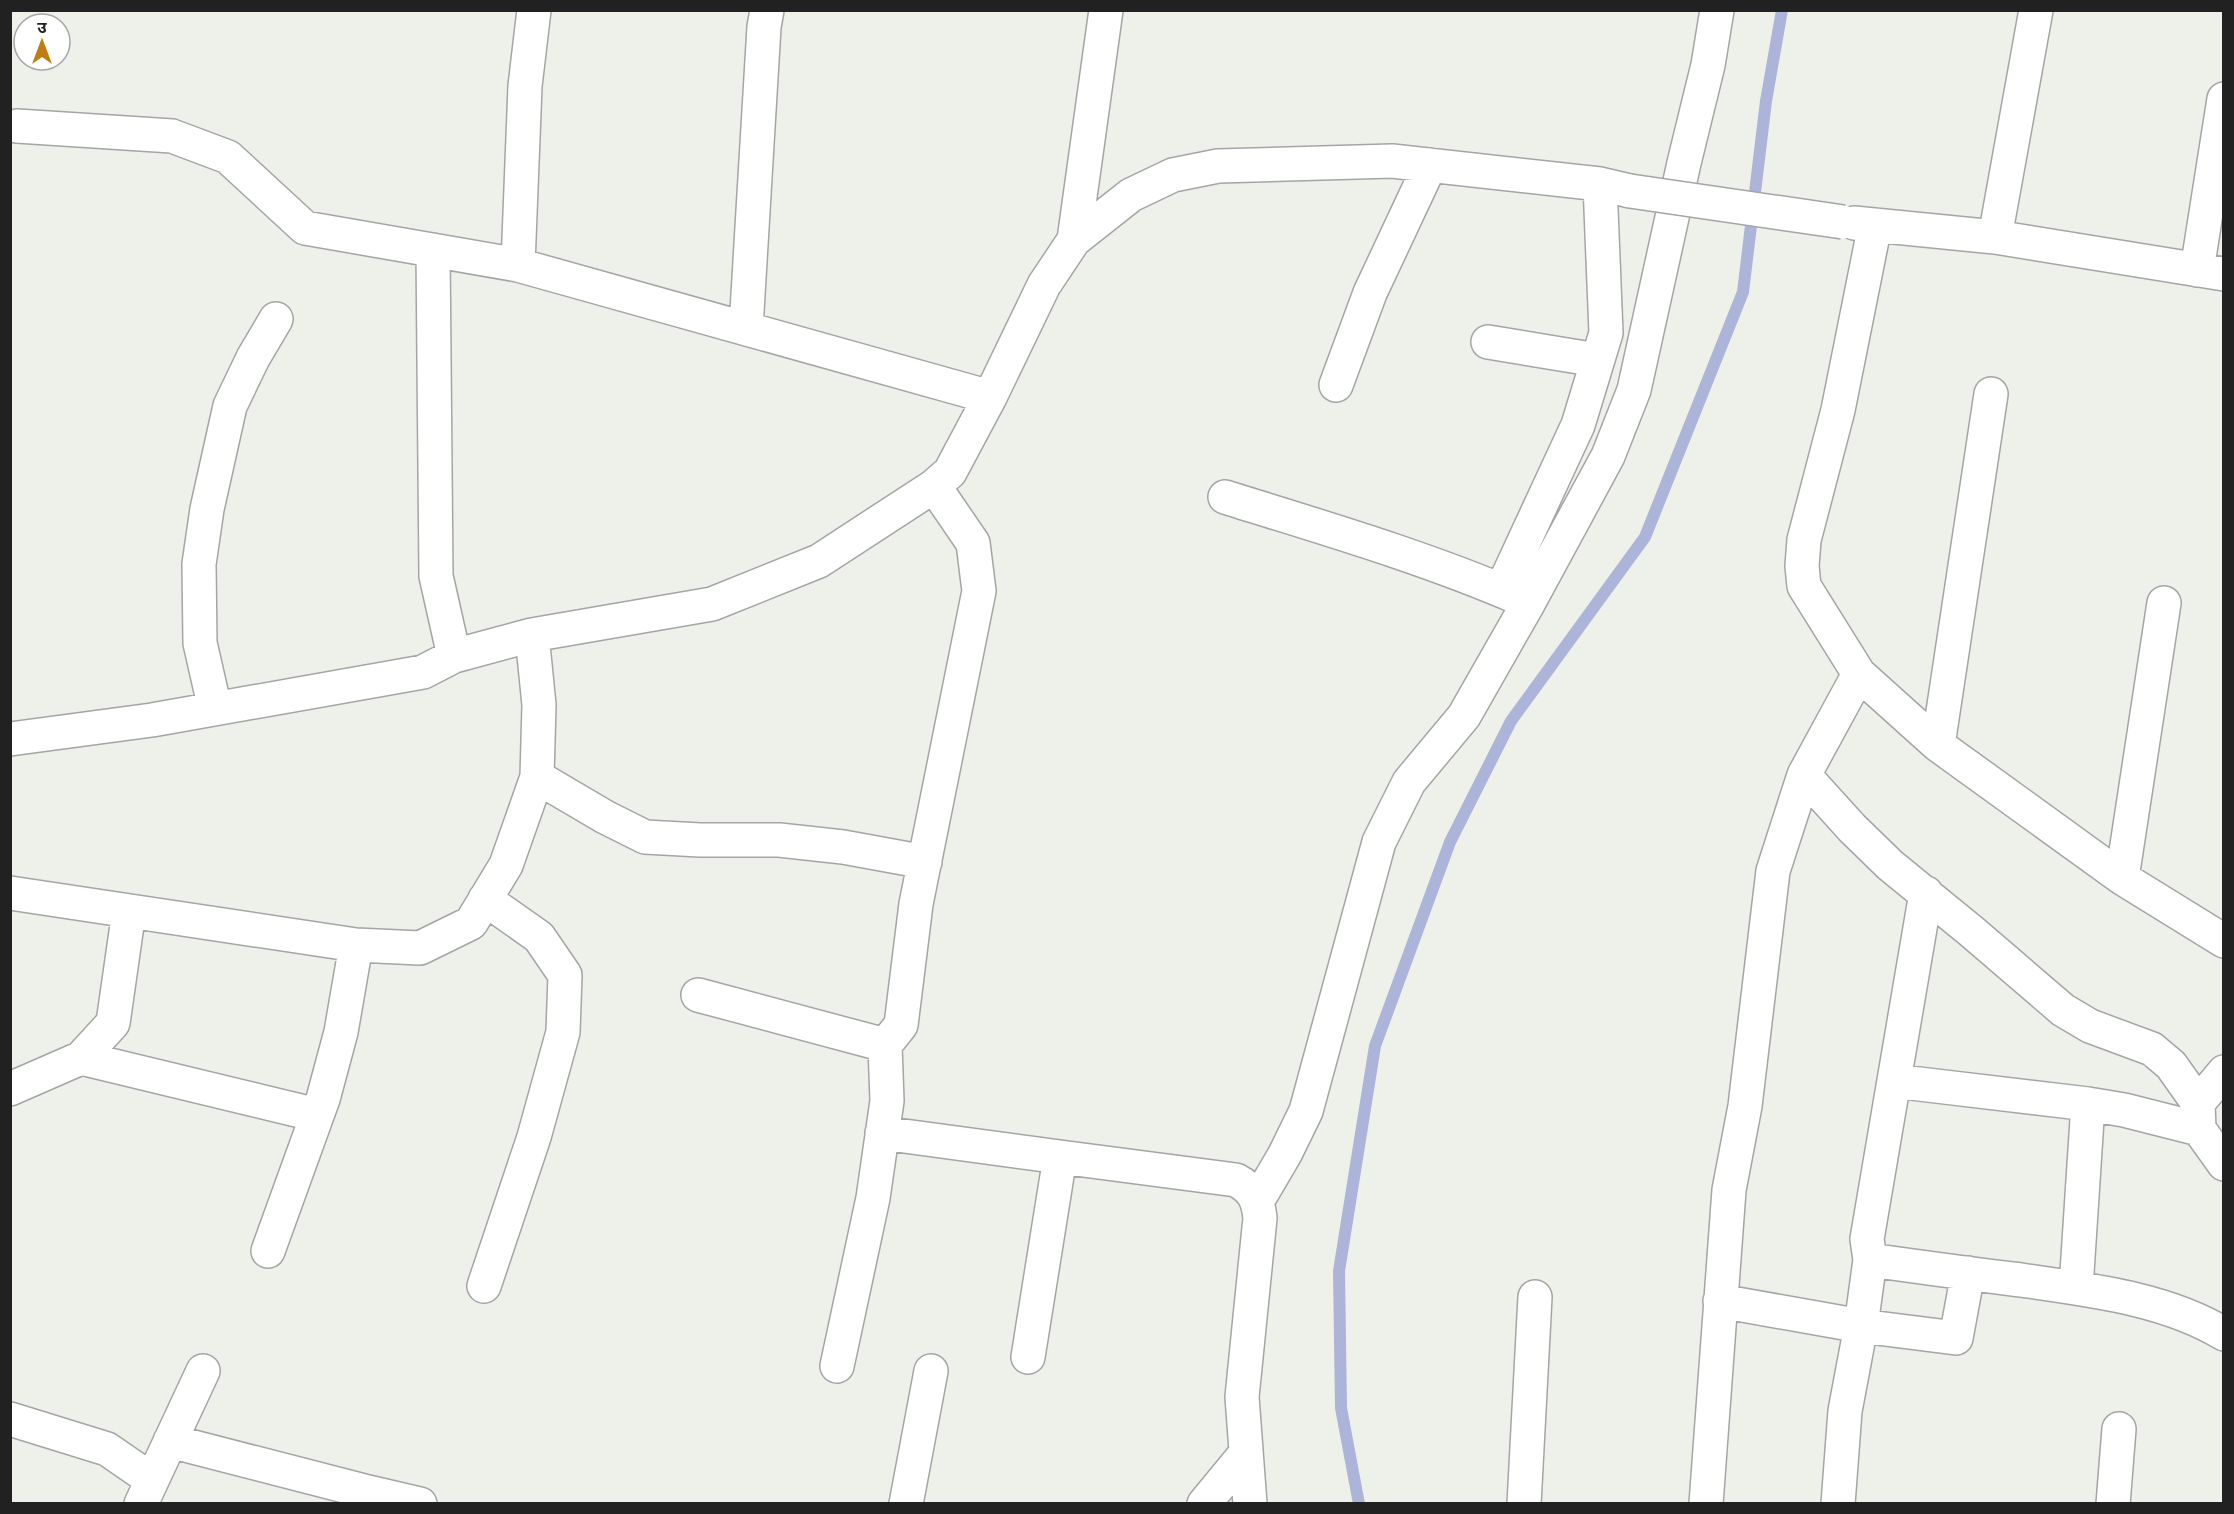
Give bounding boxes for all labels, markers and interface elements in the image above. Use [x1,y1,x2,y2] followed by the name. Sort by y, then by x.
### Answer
[12,12,72,72] north arrow
[37,18,47,37] text: उ

